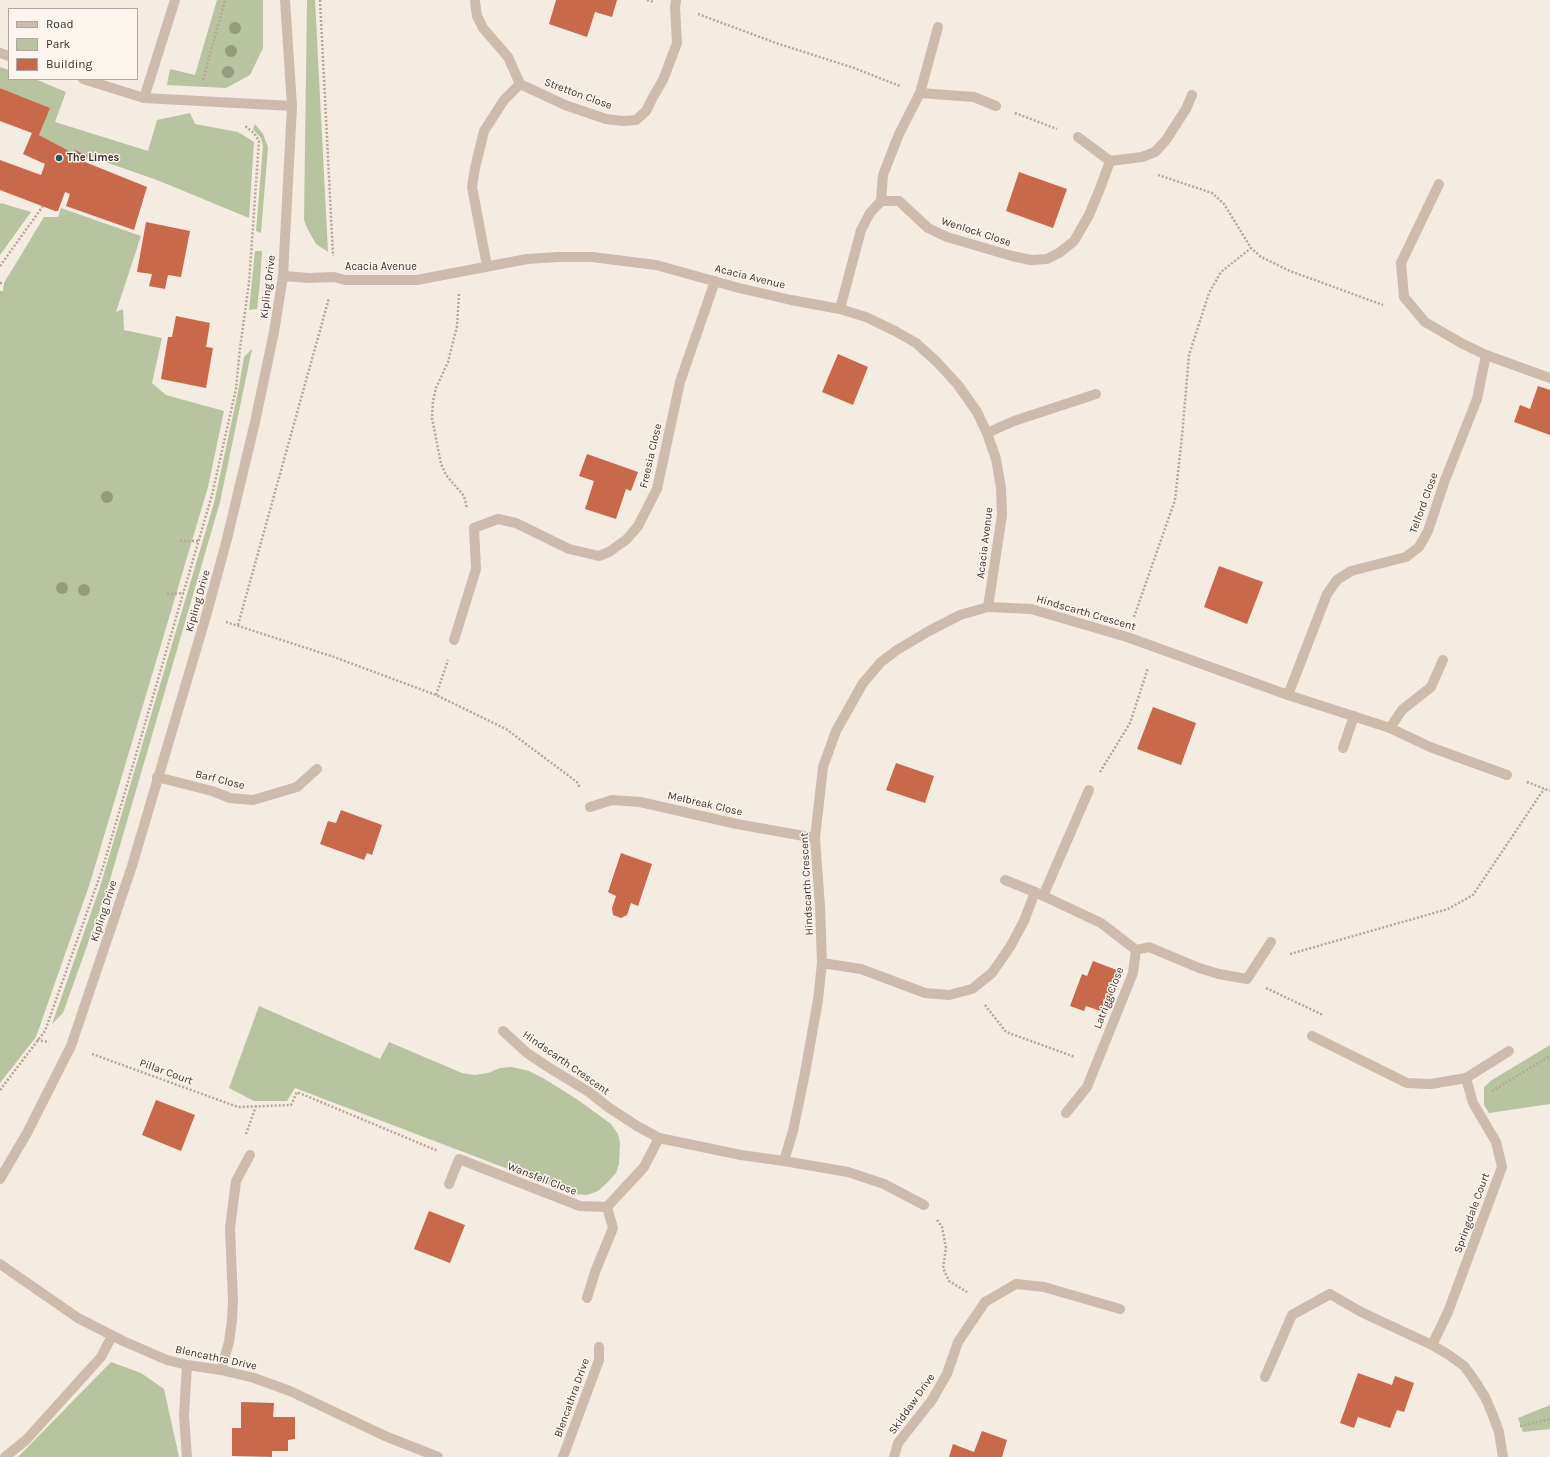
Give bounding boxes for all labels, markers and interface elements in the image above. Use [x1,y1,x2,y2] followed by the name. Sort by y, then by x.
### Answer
[8,8,138,80] legend
[46,17,74,31] text: Road
[46,37,70,51] text: Park
[46,57,92,71] text: Building
[542,76,614,112] street label: Stretton Close
[67,151,119,165] place label: The Limes
[54,153,64,163] marker: The Limes
[939,215,1013,249] street label: Wenlock Close
[258,254,278,320] street label: Kipling Drive
[345,260,417,274] street label: Acacia Avenue
[714,262,786,292] street label: Acacia Avenue
[637,422,665,490] street label: Freesia Close
[1407,471,1441,535] street label: Telford Close
[974,507,996,579] street label: Acacia Avenue
[183,568,213,634] street label: Kipling Drive
[1035,592,1137,634] street label: Hindscarth Crescent
[194,767,246,793] street label: Barf Close
[666,789,744,819] street label: Melbreak Close
[798,832,816,936] street label: Hindscarth Crescent
[88,879,120,943] street label: Kipling Drive
[1091,965,1127,1031] street label: Latrigg Close
[520,1028,612,1098] street label: Hindscarth Crescent
[138,1056,194,1088] street label: Pillar Court
[506,1160,578,1198] street label: Wansfell Close
[1451,1171,1493,1255] street label: Springdale Court
[174,1343,258,1373] street label: Blencathra Drive
[552,1357,592,1439] street label: Blencathra Drive
[886,1371,938,1437] street label: Skiddaw Drive

